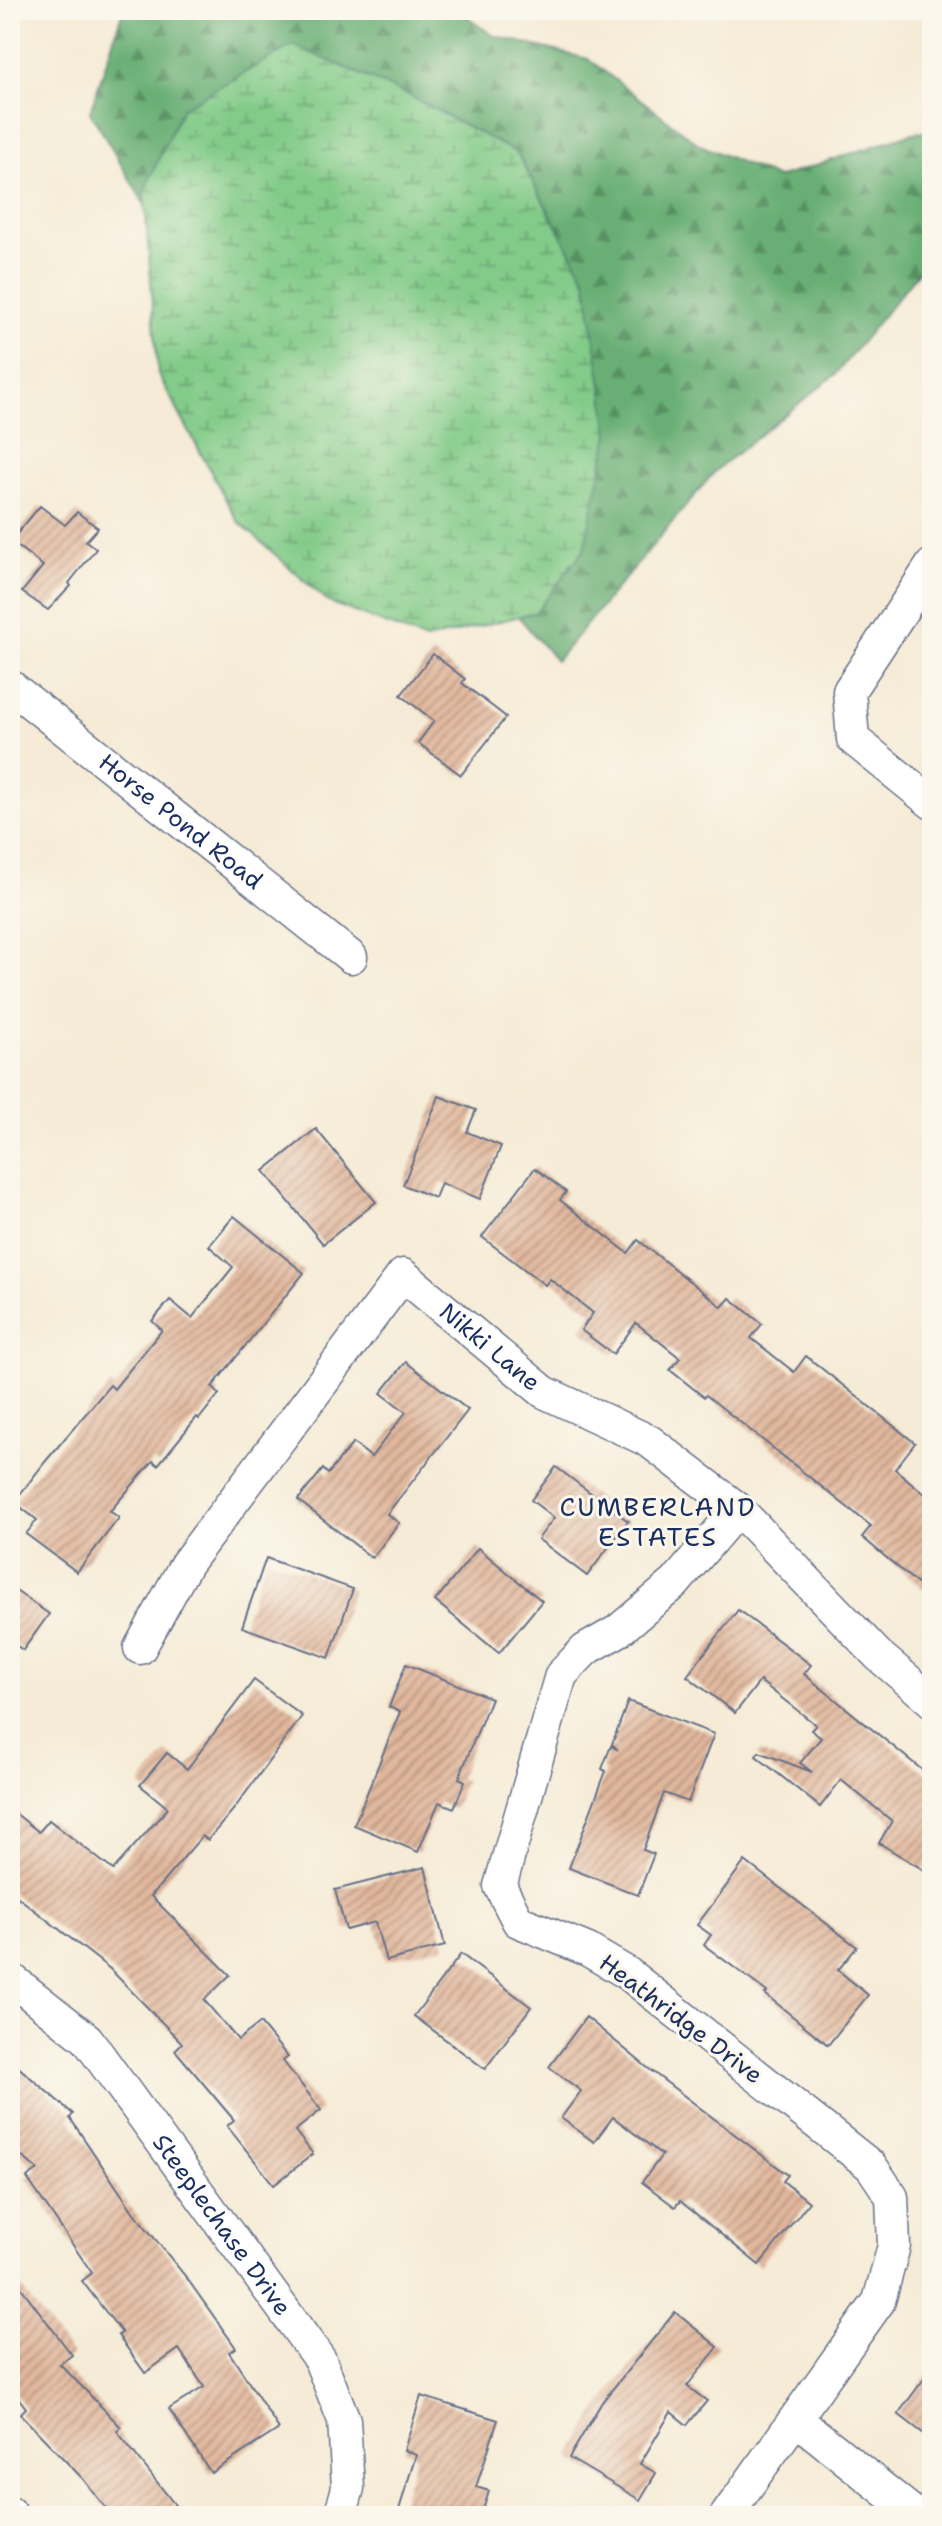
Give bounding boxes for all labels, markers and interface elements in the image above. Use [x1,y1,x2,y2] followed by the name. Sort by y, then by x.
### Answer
[92,747,269,897] street label: Horse Pond Road
[433,1296,547,1398] street label: Nikki Lane
[559,1489,757,1554] district label: CUMBERLAND ESTATES
[593,1947,769,2091] street label: Heathridge Drive
[145,2128,299,2322] street label: Steeplechase Drive

